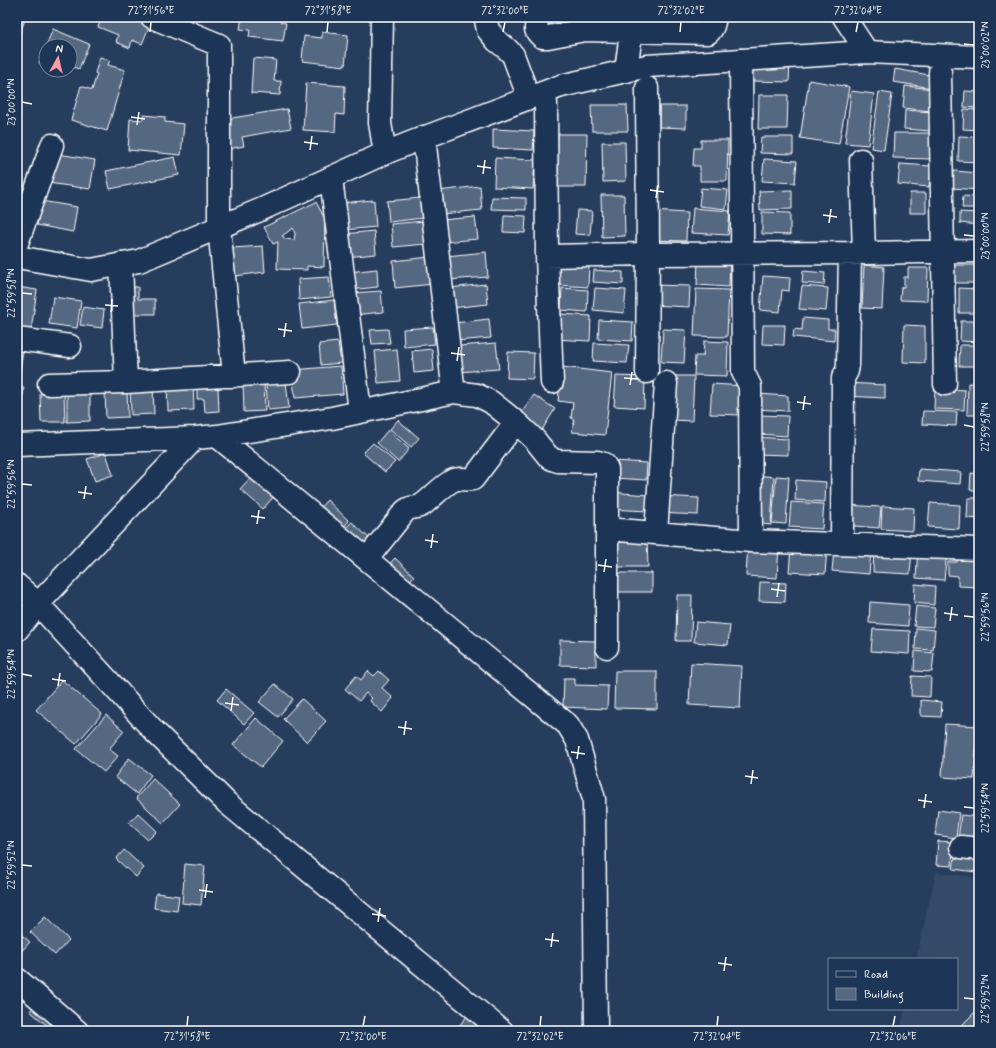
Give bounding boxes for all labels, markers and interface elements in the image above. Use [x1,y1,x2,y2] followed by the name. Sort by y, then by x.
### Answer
[128,4,174,18] text: 72°31'56"E
[305,4,351,18] text: 72°31'58"E
[481,4,529,18] text: 72°32'00"E
[658,4,705,18] text: 72°32'02"E
[834,4,882,18] text: 72°32'04"E
[979,21,993,69] text: 23°00'02"N
[38,38,78,78] north arrow
[55,42,64,57] text: N
[5,78,19,126] text: 23°00'00"N
[979,212,993,260] text: 23°00'00"N
[5,268,19,318] text: 22°59'58"N
[979,402,993,452] text: 22°59'58"N
[5,459,19,509] text: 22°59'56"N
[979,592,993,642] text: 22°59'56"N
[5,649,19,699] text: 22°59'54"N
[979,783,993,833] text: 22°59'54"N
[5,840,19,890] text: 22°59'52"N
[828,958,958,1010] legend
[864,967,888,983] text: Road
[979,974,993,1024] text: 22°59'52"N
[864,987,904,1004] text: Building
[164,1030,210,1044] text: 72°31'58"E
[339,1030,387,1044] text: 72°32'00"E
[517,1030,564,1044] text: 72°32'02"E
[693,1030,741,1044] text: 72°32'04"E
[869,1030,917,1044] text: 72°32'06"E

